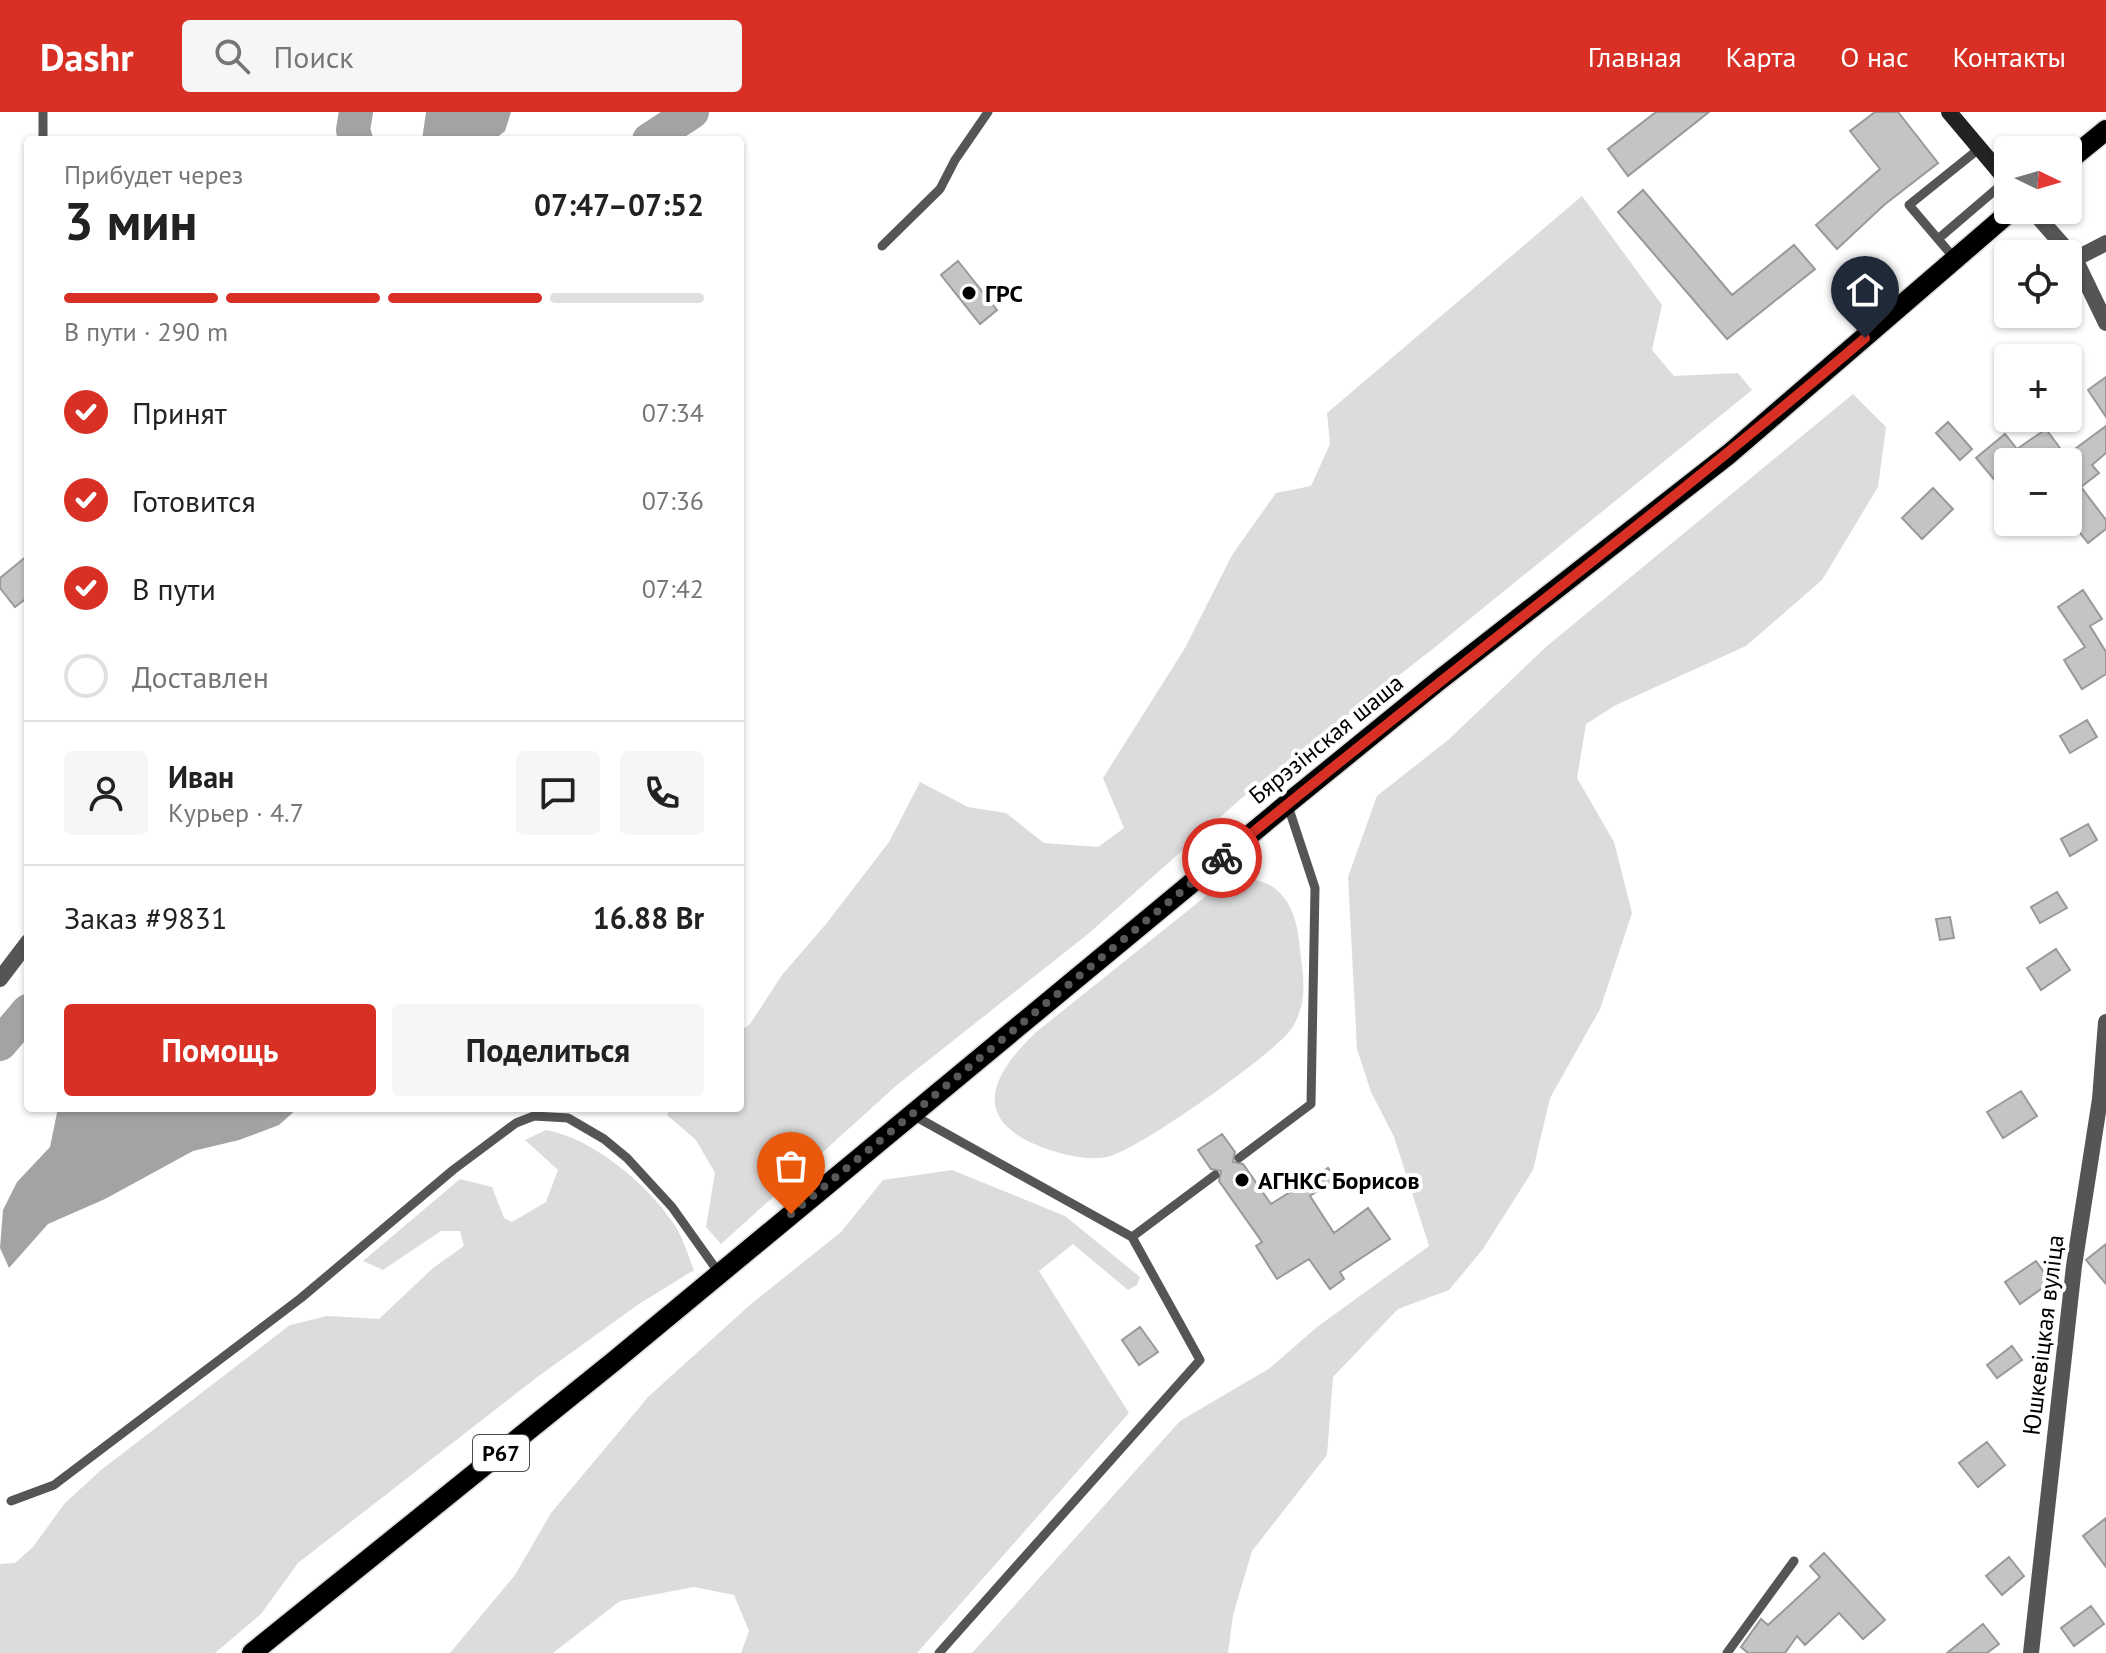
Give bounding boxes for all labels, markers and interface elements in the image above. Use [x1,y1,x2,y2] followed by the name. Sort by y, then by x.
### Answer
[182,20,742,92] search box
[40,32,134,81] text: Dashr
[210,34,254,78] icon: search
[274,37,354,76] text: Поиск
[1588,38,1682,75] text: Главная
[1726,38,1796,75] text: Карта
[1840,38,1909,75] text: О нас
[1953,38,2066,75] text: Контакты
[1994,136,2082,224] north arrow
[1994,136,2082,536] map controls
[64,158,243,191] text: Прибудет через
[534,185,704,224] text: 07:47–07:52
[64,187,198,254] text: 3 мин
[1994,240,2082,328] button: locate
[1831,256,1899,338] pin
[1843,268,1887,312] icon: home
[985,278,1023,309] place label: ГРС
[960,284,978,302] marker: ГРС
[64,315,228,348] text: В пути · 290 m
[1994,344,2082,432] button: +
[64,390,108,434] icon: check
[132,393,227,432] text: Принят
[642,396,704,429] text: 07:34
[1994,448,2082,536] button: −
[64,478,108,522] icon: check
[132,481,256,520] text: Готовится
[642,484,704,517] text: 07:36
[64,566,108,610] icon: check
[132,569,216,608] text: В пути
[642,572,704,605] text: 07:42
[132,657,269,696] text: Доставлен
[1242,667,1410,811] street label: Бярэзінская шаша
[64,751,148,835] button: person
[516,751,600,835] button: chat
[620,751,704,835] button: phone
[168,757,234,796] text: Иван
[168,796,304,829] text: Курьер · 4.7
[1182,818,1262,898] courier
[1200,836,1244,880] icon: bike
[64,898,227,937] text: Заказ #9831
[593,898,704,937] text: 16.88 Br
[64,1004,376,1096] button: Помощь
[392,1004,704,1096] button: Поделиться
[757,1132,825,1214] pin
[769,1144,813,1188] icon: bag
[1258,1165,1420,1196] place label: АГНКС Борисов
[1233,1171,1251,1189] marker: АГНКС Борисов
[2015,1233,2071,1437] street label: Юшкевіцкая вуліца
[473,1435,529,1471] road number: Р67

